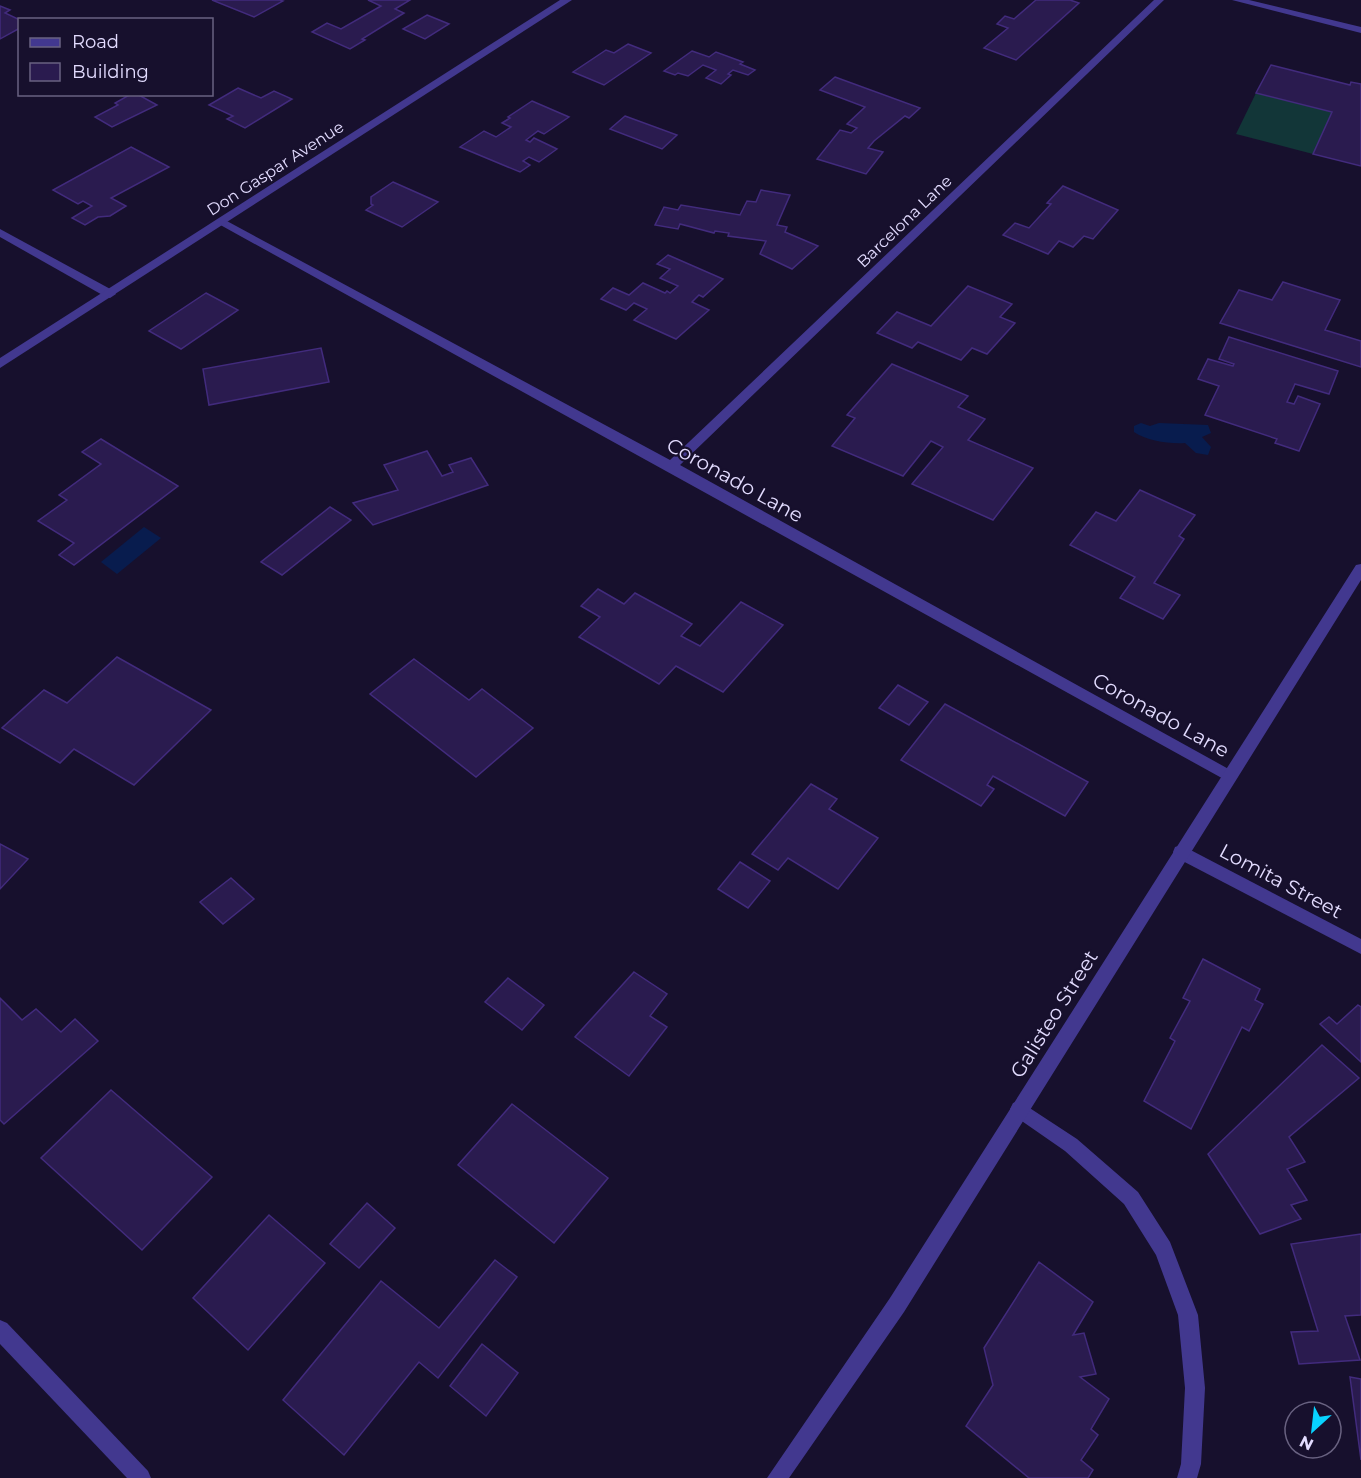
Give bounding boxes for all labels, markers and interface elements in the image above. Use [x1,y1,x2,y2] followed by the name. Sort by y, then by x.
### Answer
[18,18,213,96] legend
[72,31,119,53] text: Road
[72,61,149,83] text: Building
[203,117,347,220] street label: Don Gaspar Avenue
[853,171,956,271] street label: Barcelona Lane
[663,433,807,527] street label: Coronado Lane
[1089,668,1233,762] street label: Coronado Lane
[1215,839,1347,923] street label: Lomita Street
[1005,946,1103,1082] street label: Galisteo Street
[1283,1400,1343,1460] north arrow
[1296,1432,1316,1454] text: N

